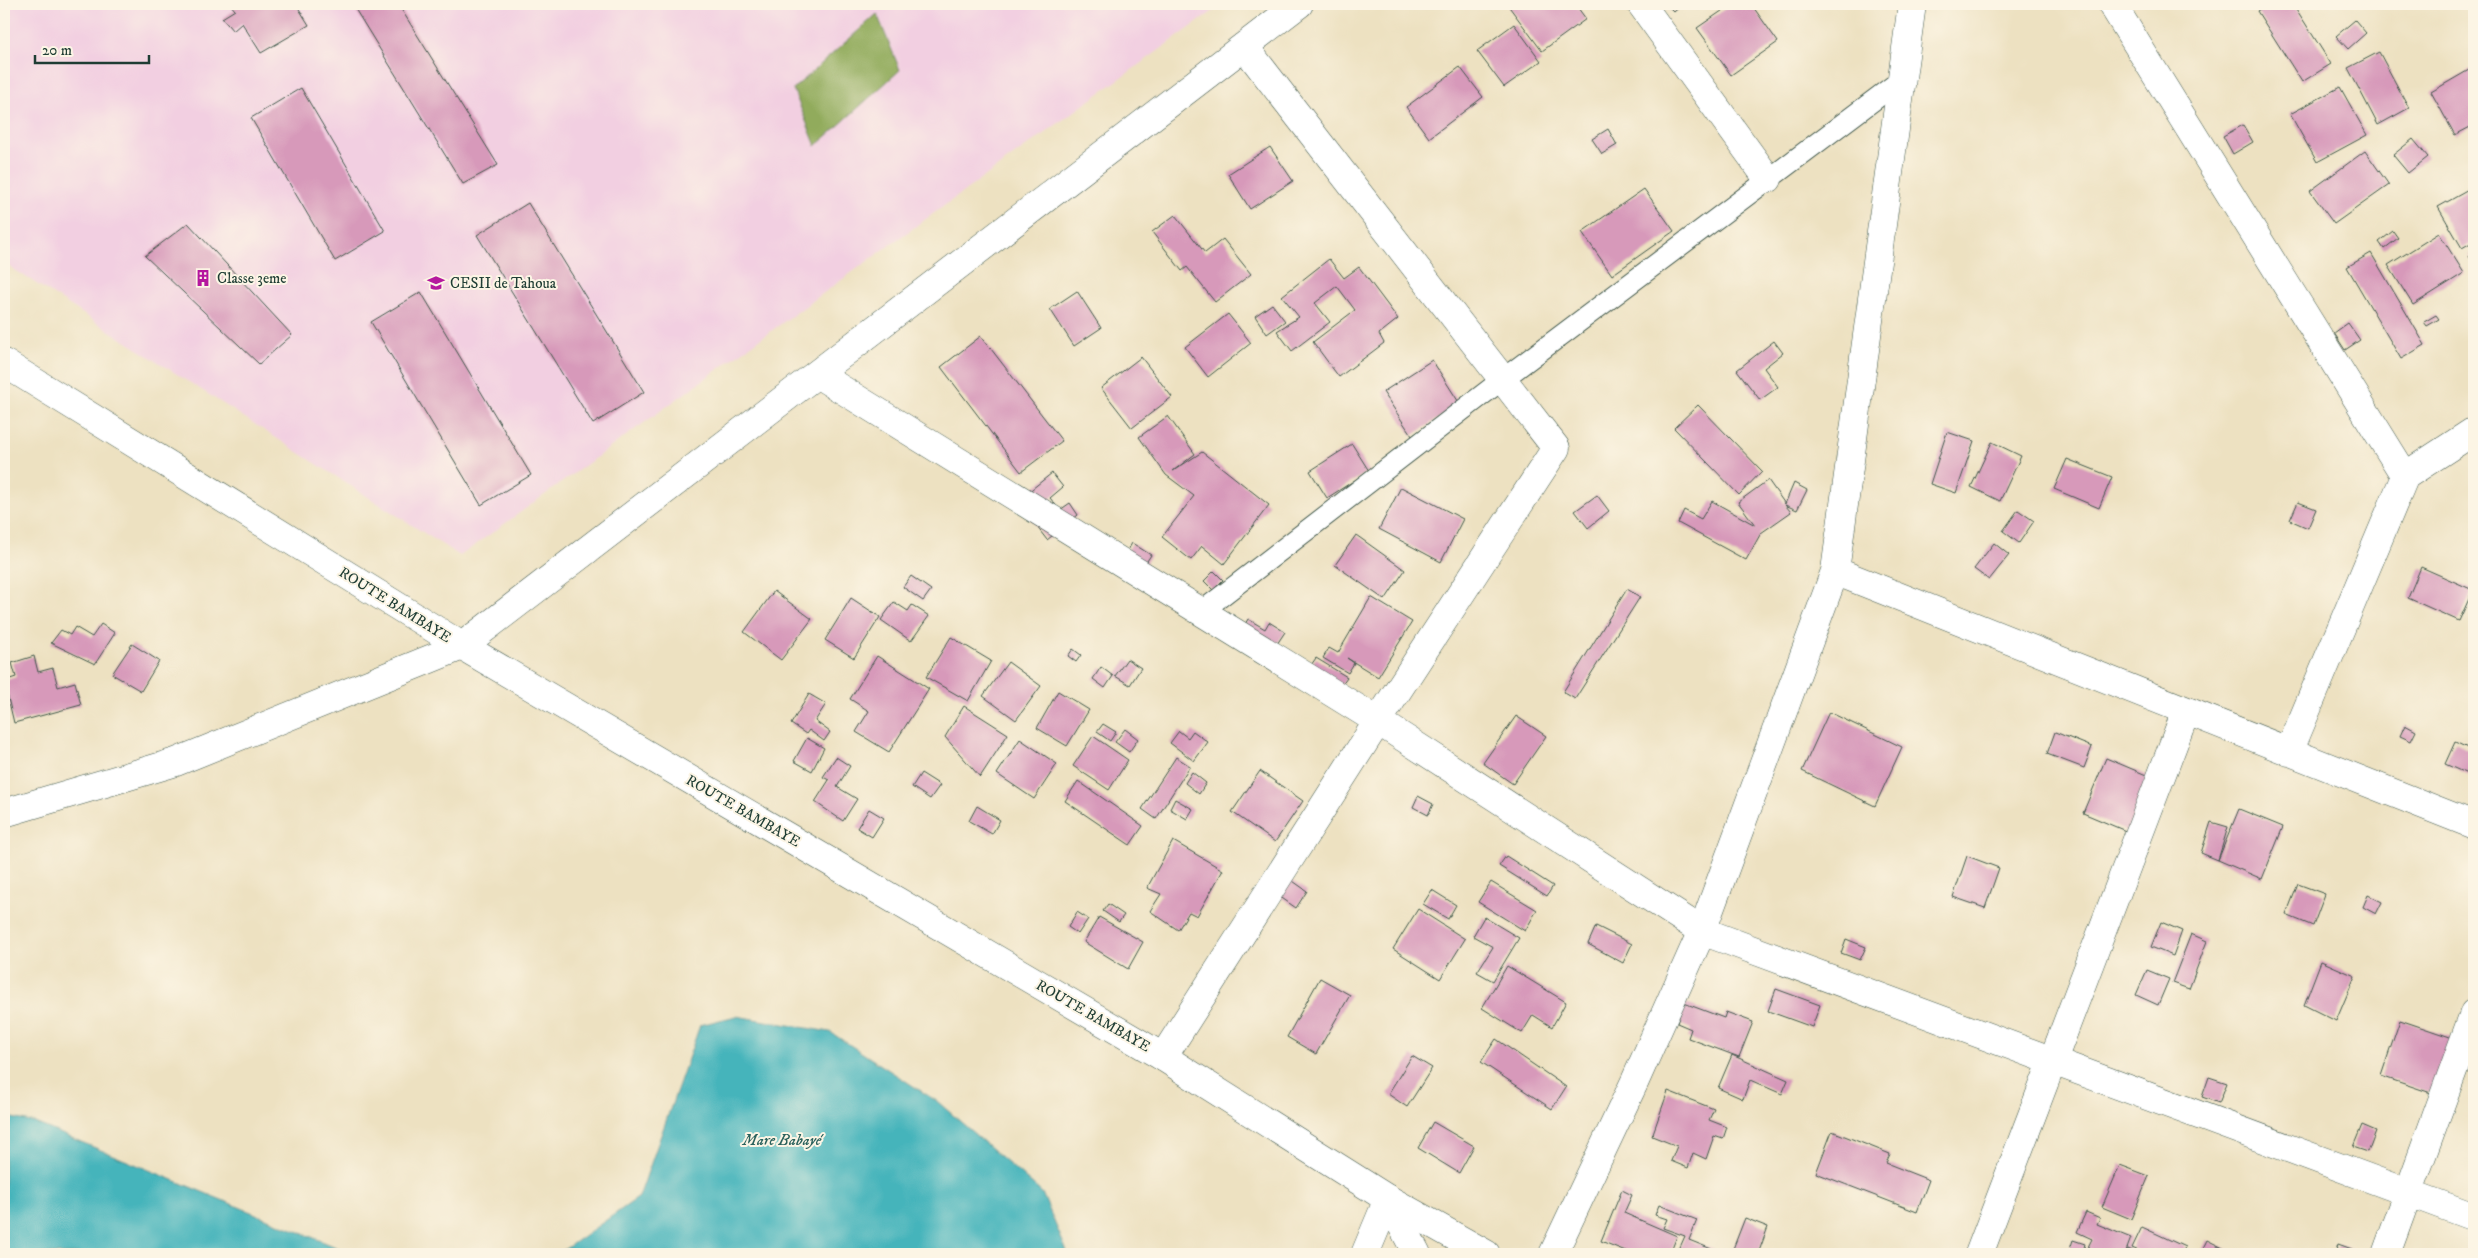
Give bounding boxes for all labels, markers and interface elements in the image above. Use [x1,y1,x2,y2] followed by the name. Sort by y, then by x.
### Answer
[35,32,149,64] scale bar
[42,41,72,60] text: 20 m
[193,268,213,288] building icon: Classe 3eme
[217,269,287,288] place label: Classe 3eme
[426,273,446,293] school or university icon: CESII de Tahoua
[450,274,557,293] place label: CESII de Tahoua
[335,563,455,647] street label: ROUTE BAMBAYE
[682,771,804,852] street label: ROUTE BAMBAYE
[1032,976,1154,1057] street label: ROUTE BAMBAYE
[742,1130,824,1150] water label: Mare Babayé

